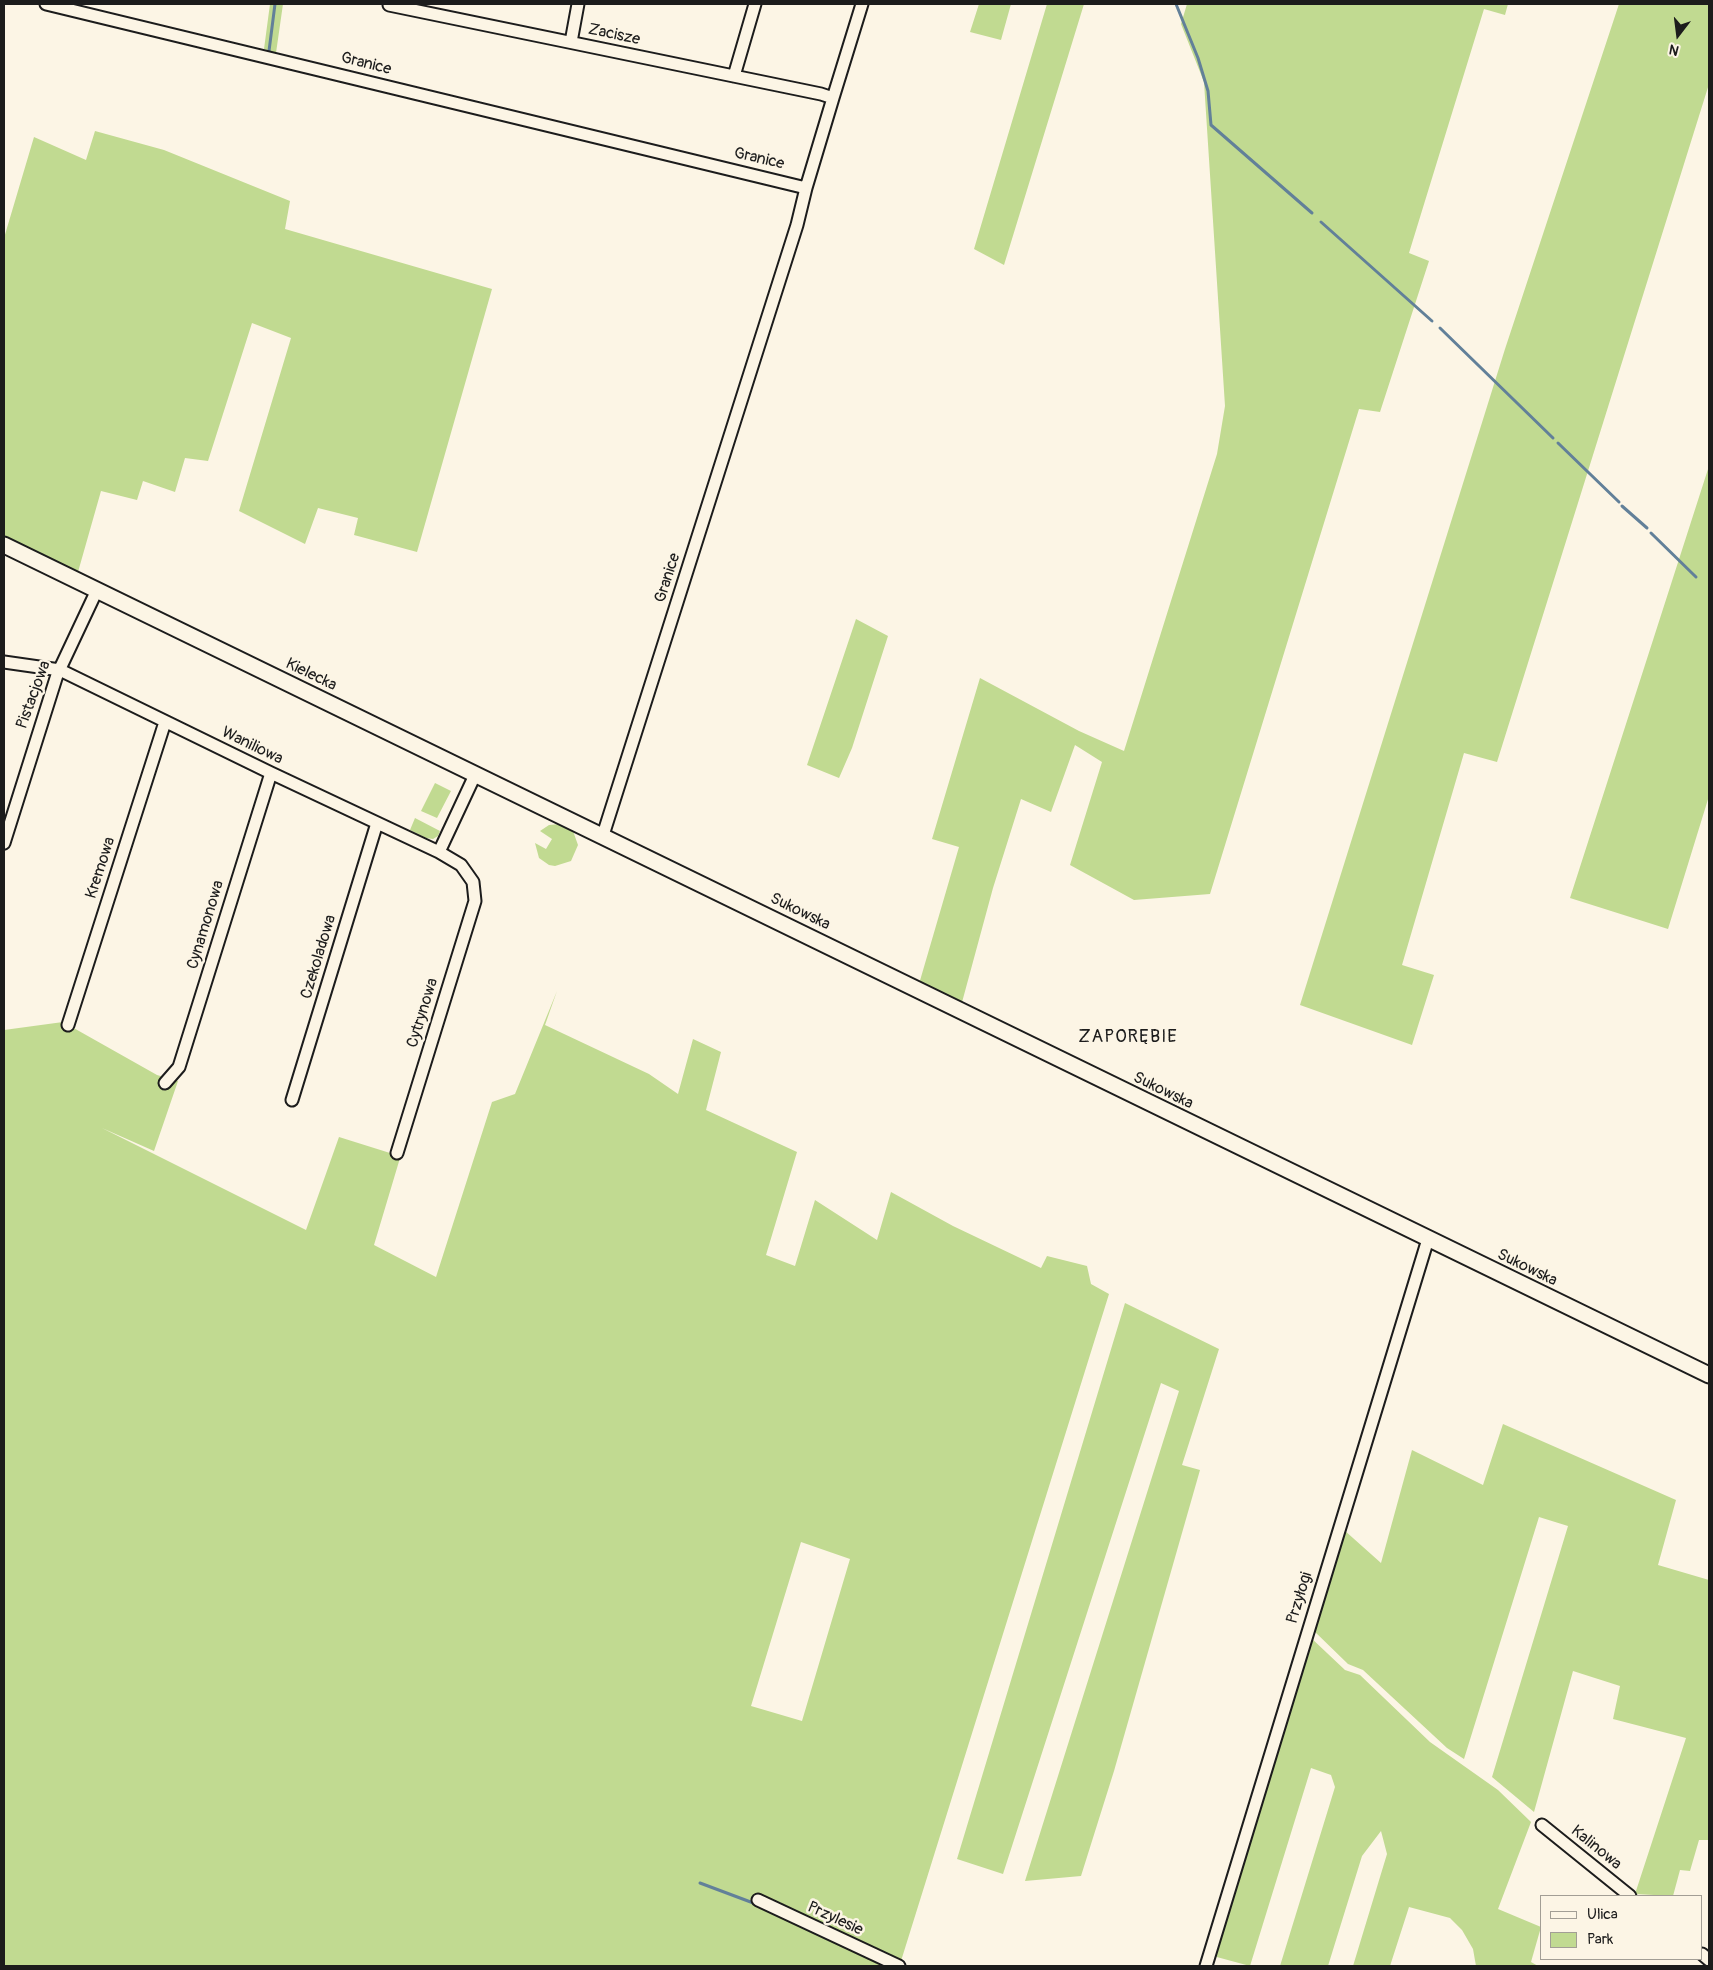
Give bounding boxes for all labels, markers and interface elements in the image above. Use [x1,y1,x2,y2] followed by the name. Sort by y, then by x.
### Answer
[1653,10,1703,60] north arrow
[586,20,642,50] street label: Zacisze
[1667,41,1681,59] text: N
[339,48,393,80] street label: Granice
[732,144,786,174] street label: Granice
[651,551,685,605] street label: Granice
[282,654,340,696] street label: Kielecka
[13,658,55,732] street label: Pistacjowa
[218,723,286,769] street label: Waniliowa
[82,835,120,901] street label: Kremowa
[183,878,229,972] street label: Cynamonowa
[767,889,833,935] street label: Sukowska
[297,913,341,1001] street label: Czekoladowa
[403,976,443,1050] street label: Cytrynowa
[1077,1026,1179,1048] district label: ZAPORĘBIE
[1130,1068,1196,1114] street label: Sukowska
[1494,1245,1560,1291] street label: Sukowska
[1283,1570,1317,1626] street label: Przyłogi
[1567,1822,1625,1874] street label: Kalinowa
[1540,1895,1703,1960] legend
[804,1898,866,1940] street label: Przylesie
[1587,1905,1618,1924] text: Ulica
[1587,1930,1613,1949] text: Park

